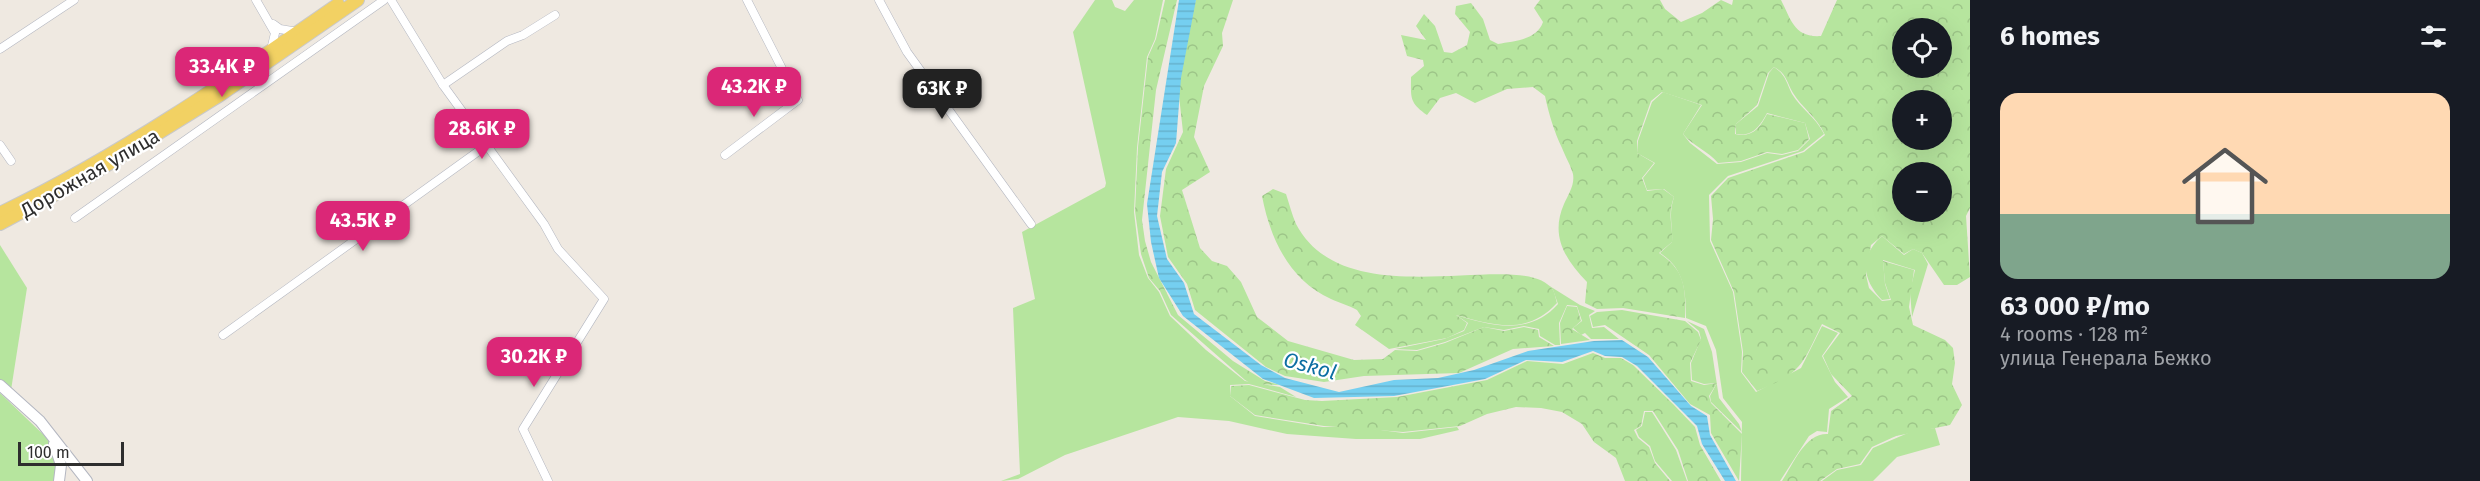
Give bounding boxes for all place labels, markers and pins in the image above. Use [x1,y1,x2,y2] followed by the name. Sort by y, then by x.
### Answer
[167,47,277,98] pin: 33.4K ₽
[699,67,809,118] pin: 43.2K ₽
[900,69,984,120] pin: 63K ₽
[427,109,537,160] pin: 28.6K ₽
[308,201,418,252] pin: 43.5K ₽
[479,337,589,388] pin: 30.2K ₽

